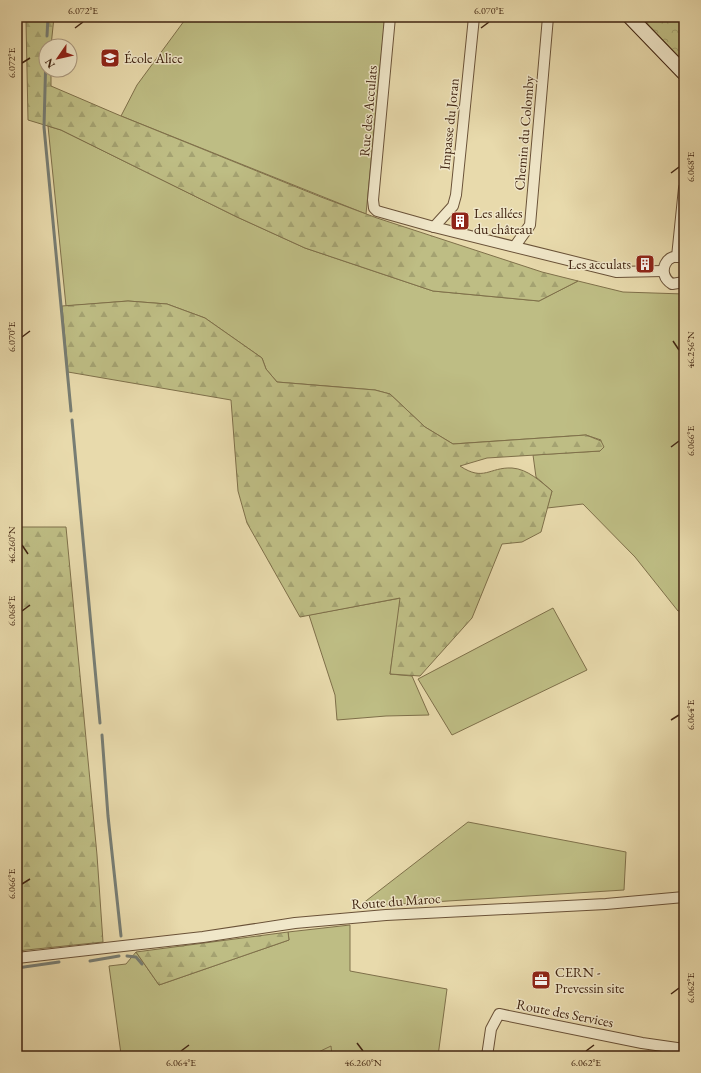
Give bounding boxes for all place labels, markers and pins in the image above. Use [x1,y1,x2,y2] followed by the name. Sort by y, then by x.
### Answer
[99,47,121,69] school or university icon: École Alice
[124,49,183,67] place label: École Alice
[474,204,533,238] place label: Les allées du château
[449,210,471,232] building icon: Les allées du château
[634,253,656,275] building icon: Les acculats
[568,255,631,273] place label: Les acculats
[555,963,625,997] place label: CERN - Prevessin site
[530,969,552,991] office icon: CERN - Prevessin site

